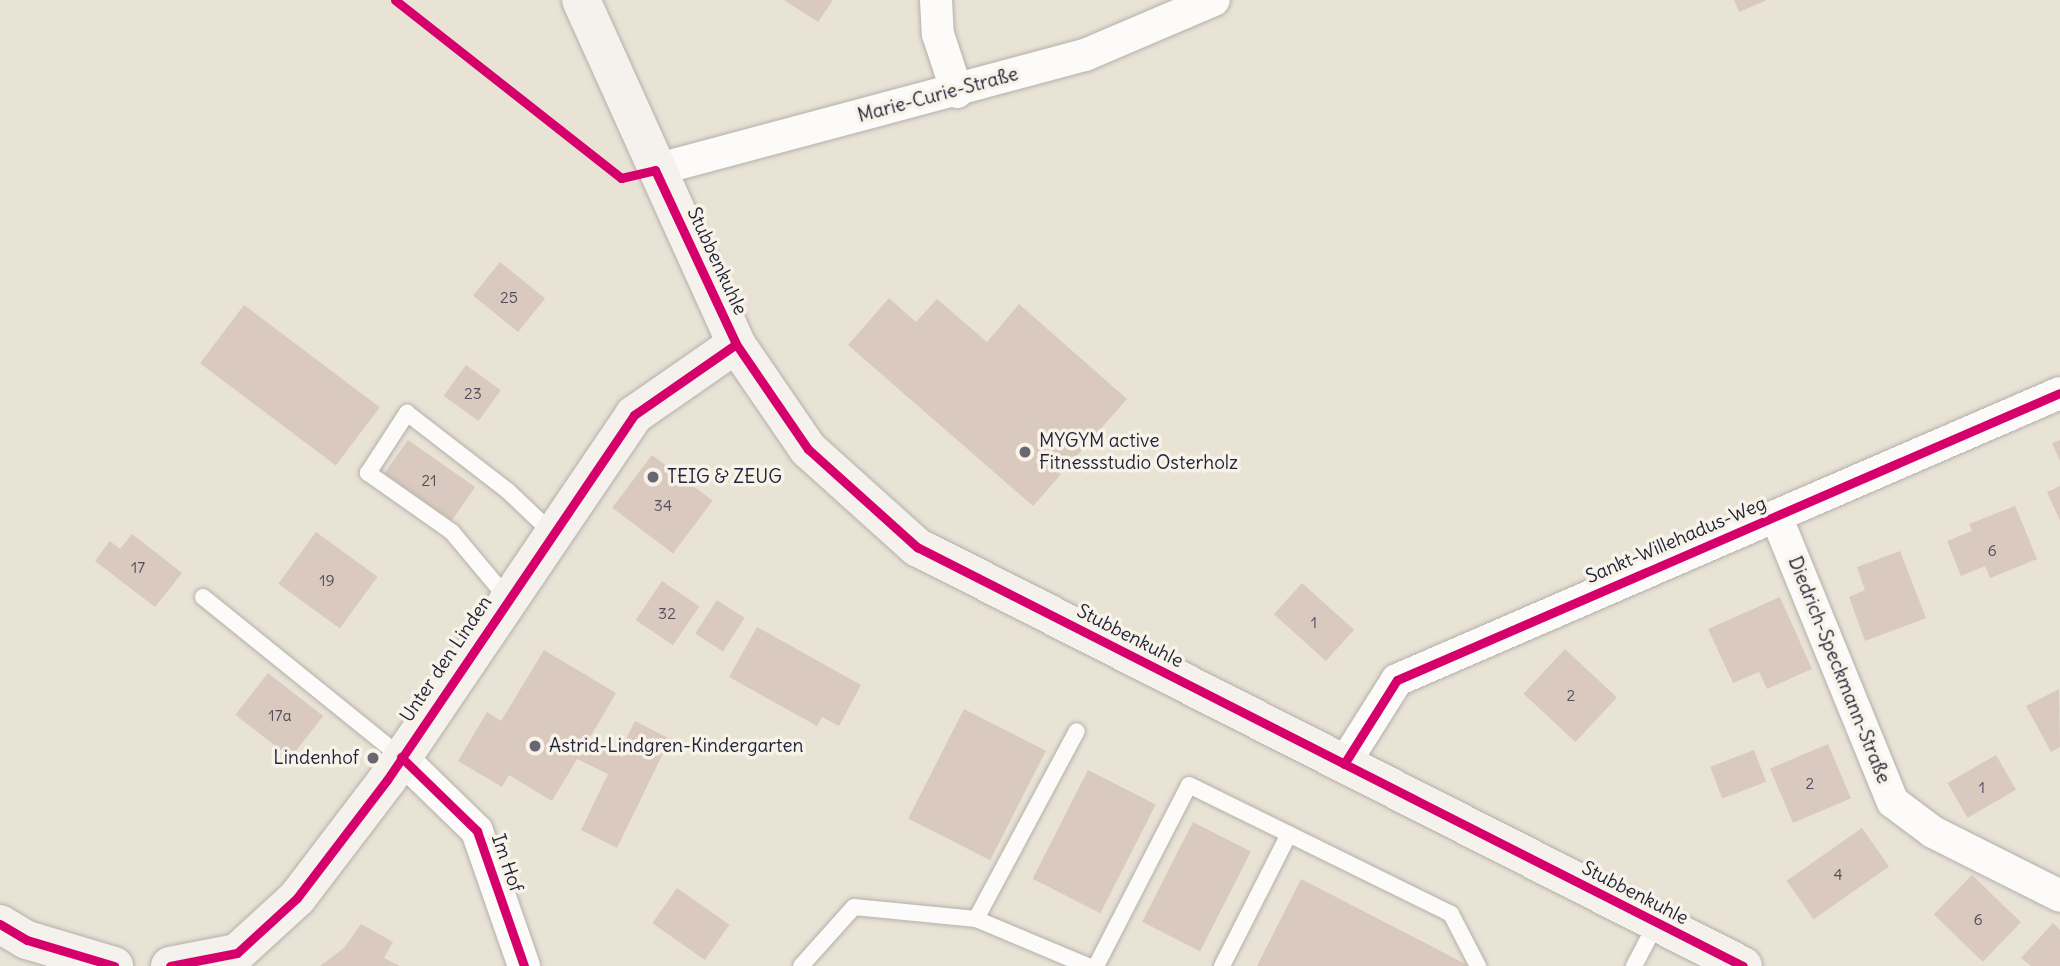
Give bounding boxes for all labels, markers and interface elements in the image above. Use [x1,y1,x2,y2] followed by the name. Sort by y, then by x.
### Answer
[855,63,1021,127] street label: Marie-Curie-Straße
[682,204,752,318] street label: Stubbenkuhle
[500,287,518,307] house number: 25
[464,383,482,403] house number: 23
[1039,430,1238,474] place label: MYGYM active Fitnessstudio Osterholz
[1017,444,1033,460] marker: MYGYM active Fitnessstudio Osterholz
[667,466,782,488] place label: TEIG & ZEUG
[645,469,661,485] marker: TEIG & ZEUG
[421,470,437,490] house number: 21
[1582,492,1770,588] street label: Sankt-Willehadus-Weg
[654,495,672,515] house number: 34
[1987,540,1997,560] house number: 6
[1783,553,1895,787] street label: Diedrich-Speckmann-Straße
[131,557,145,577] house number: 17
[319,570,335,590] house number: 19
[395,592,497,726] street label: Unter den Linden
[1073,599,1187,673] street label: Stubbenkuhle
[658,603,676,623] house number: 32
[1311,612,1317,632] house number: 1
[1567,685,1575,705] house number: 2
[268,705,292,725] house number: 17a
[549,735,804,757] place label: Astrid-Lindgren-Kindergarten
[527,738,543,754] marker: Astrid-Lindgren-Kindergarten
[273,747,359,769] place label: Lindenhof
[365,750,381,766] marker: Lindenhof
[1806,773,1814,793] house number: 2
[1979,777,1985,797] house number: 1
[486,831,528,895] street label: Im Hof
[1578,856,1692,930] street label: Stubbenkuhle
[1833,864,1843,884] house number: 4
[1973,909,1983,929] house number: 6

